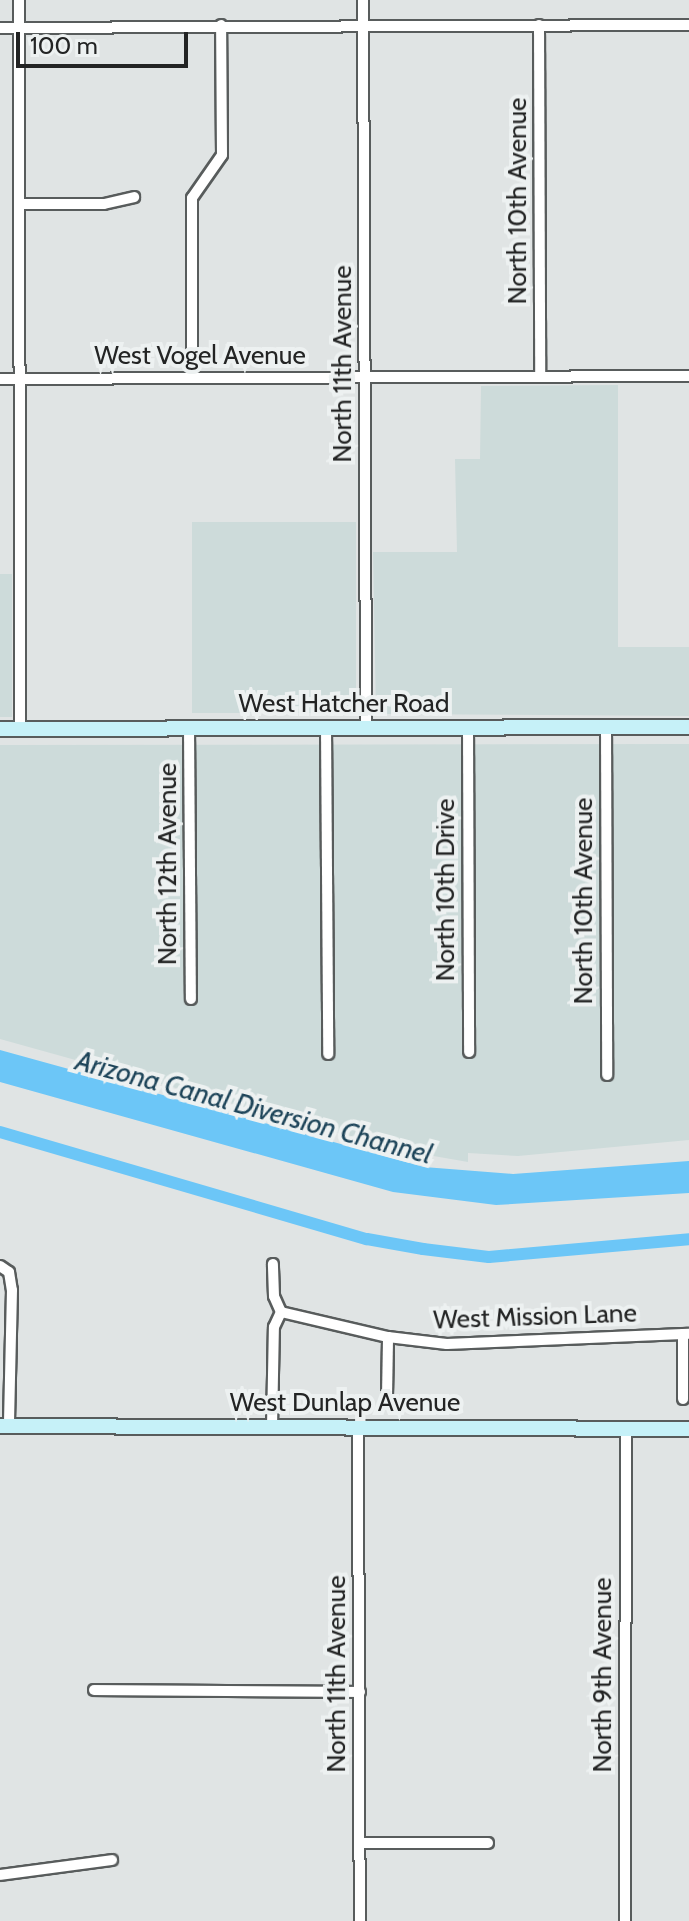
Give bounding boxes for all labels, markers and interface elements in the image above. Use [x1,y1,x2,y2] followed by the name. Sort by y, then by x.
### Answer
[20,16,192,66] scale bar
[30,31,98,60] text: 100 m
[502,98,534,304] street label: North 10th Avenue
[327,265,359,463] street label: North 11th Avenue
[94,340,306,372] street label: West Vogel Avenue
[239,688,449,720] street label: West Hatcher Road
[152,763,184,965] street label: North 12th Avenue
[568,798,600,1004] street label: North 10th Avenue
[430,799,462,981] street label: North 10th Drive
[72,1043,436,1171] water label: Arizona Canal Diversion Channel
[433,1298,637,1336] street label: West Mission Lane
[230,1387,460,1419] street label: West Dunlap Avenue
[321,1575,353,1773] street label: North 11th Avenue
[587,1577,619,1773] street label: North 9th Avenue

